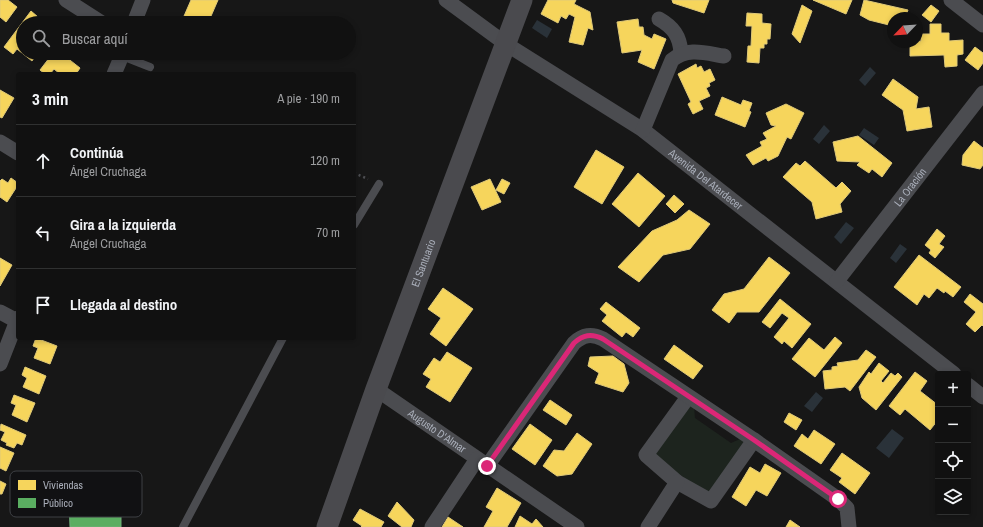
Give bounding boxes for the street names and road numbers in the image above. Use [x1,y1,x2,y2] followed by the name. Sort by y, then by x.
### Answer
[665,145,746,213] street label: Avenida Del Atardecer
[891,165,929,209] street label: La Oración
[408,237,439,289] street label: El Santuario
[404,405,469,456] street label: Augusto D'Almar

